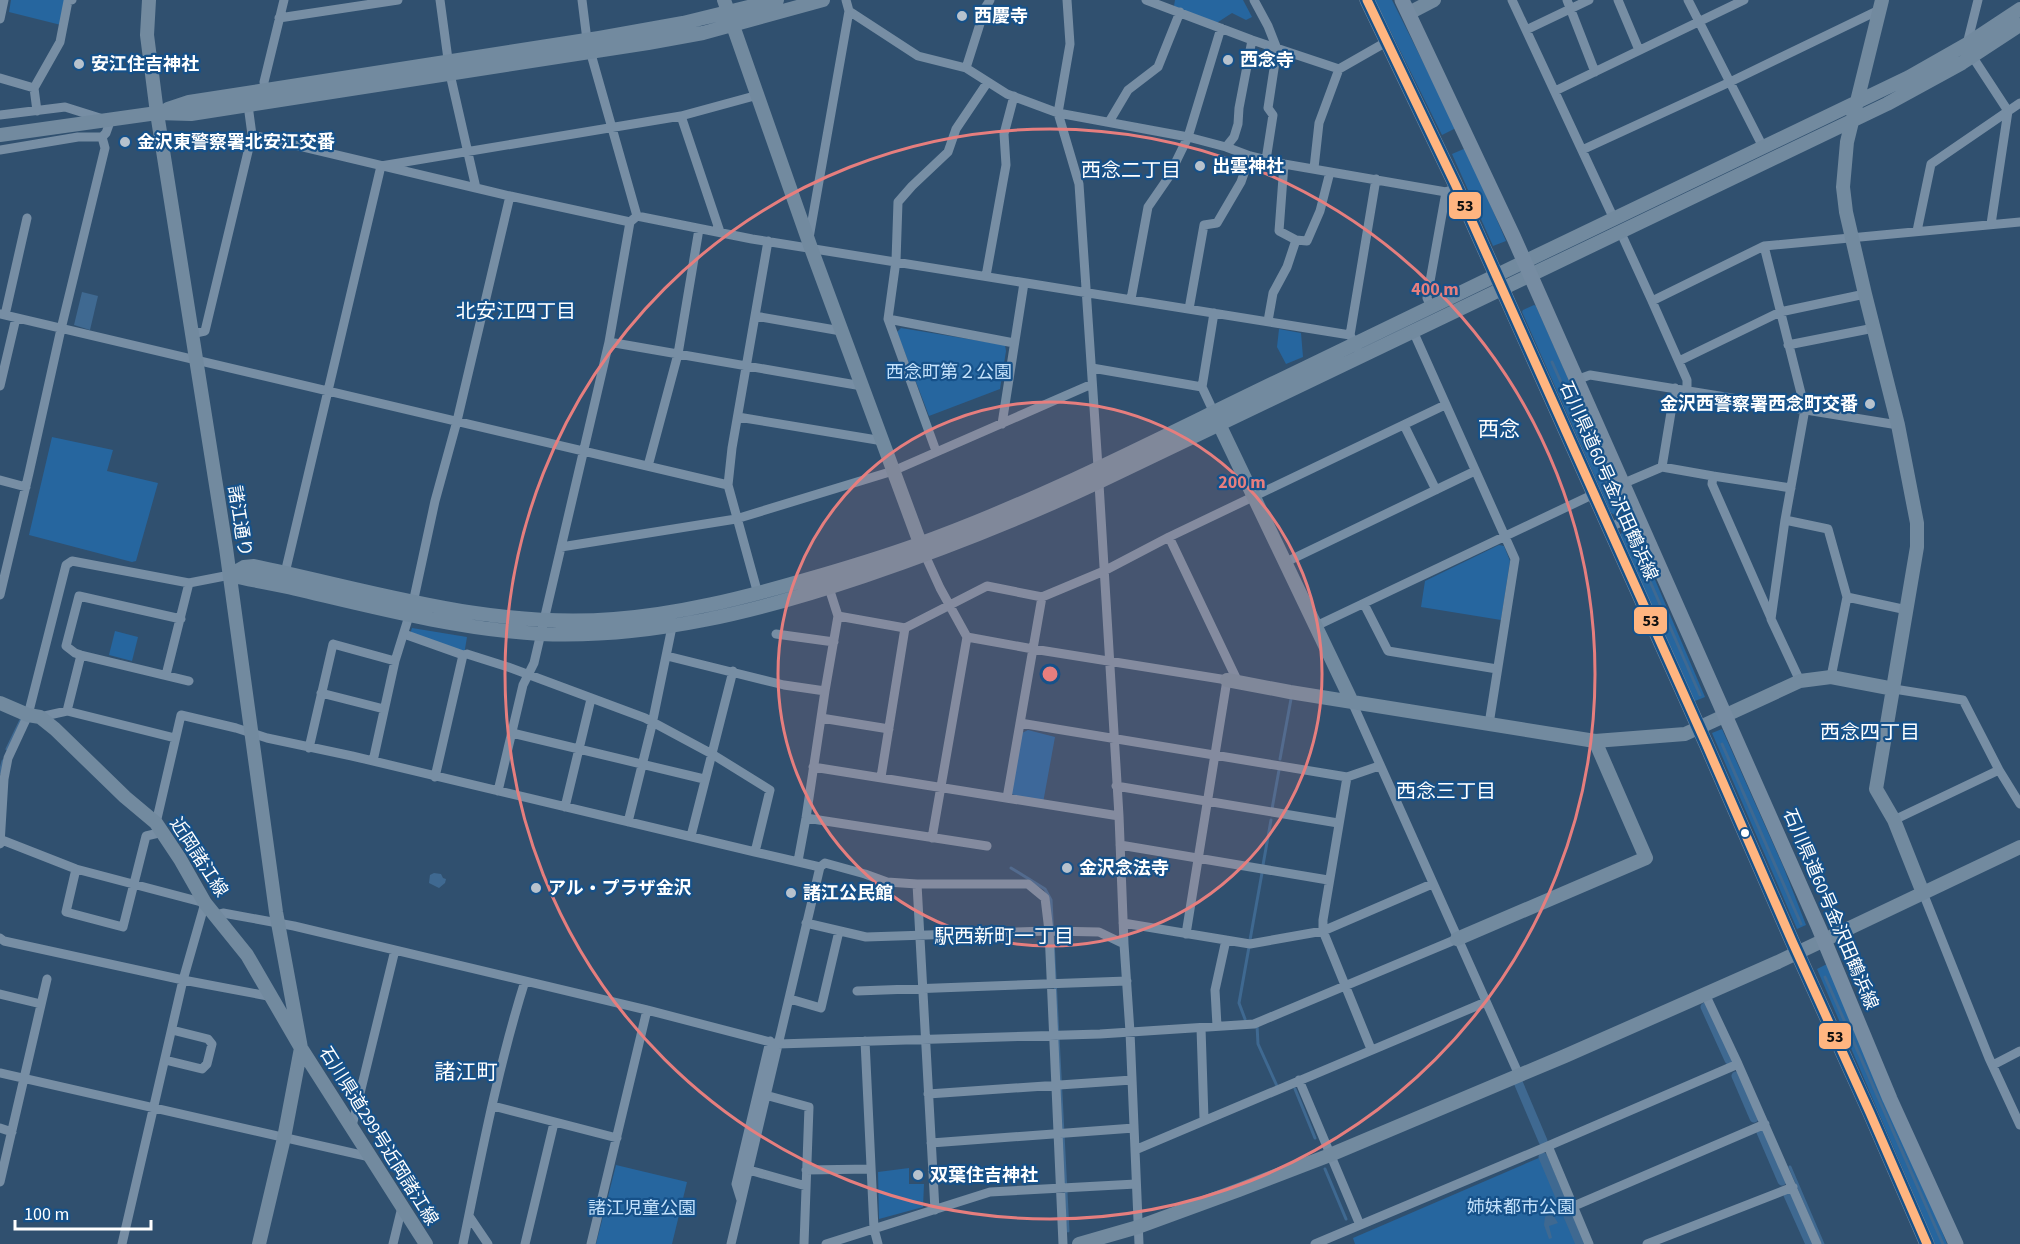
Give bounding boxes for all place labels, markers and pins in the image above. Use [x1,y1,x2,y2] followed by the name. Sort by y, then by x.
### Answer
[974,4,1028,29] place label: 西慶寺
[955,9,969,23] marker: 西慶寺
[1240,48,1294,73] place label: 西念寺
[91,52,199,77] place label: 安江住吉神社
[1221,53,1235,67] marker: 西念寺
[72,57,86,71] marker: 安江住吉神社
[137,130,335,155] place label: 金沢東警察署北安江交番
[118,135,132,149] marker: 金沢東警察署北安江交番
[1212,154,1284,179] place label: 出雲神社
[1193,159,1207,173] marker: 出雲神社
[1660,392,1858,417] place label: 金沢西警察署西念町交番
[1863,397,1877,411] marker: 金沢西警察署西念町交番
[1040,664,1060,684] centre of rings
[1739,827,1751,839] unlabelled marker
[1079,856,1169,881] place label: 金沢念法寺
[1060,861,1074,875] marker: 金沢念法寺
[548,876,692,901] place label: アル・プラザ金沢
[529,881,543,895] marker: アル・プラザ金沢
[803,881,893,906] place label: 諸江公民館
[784,886,798,900] marker: 諸江公民館
[930,1163,1038,1188] place label: 双葉住吉神社
[911,1168,925,1182] marker: 双葉住吉神社

